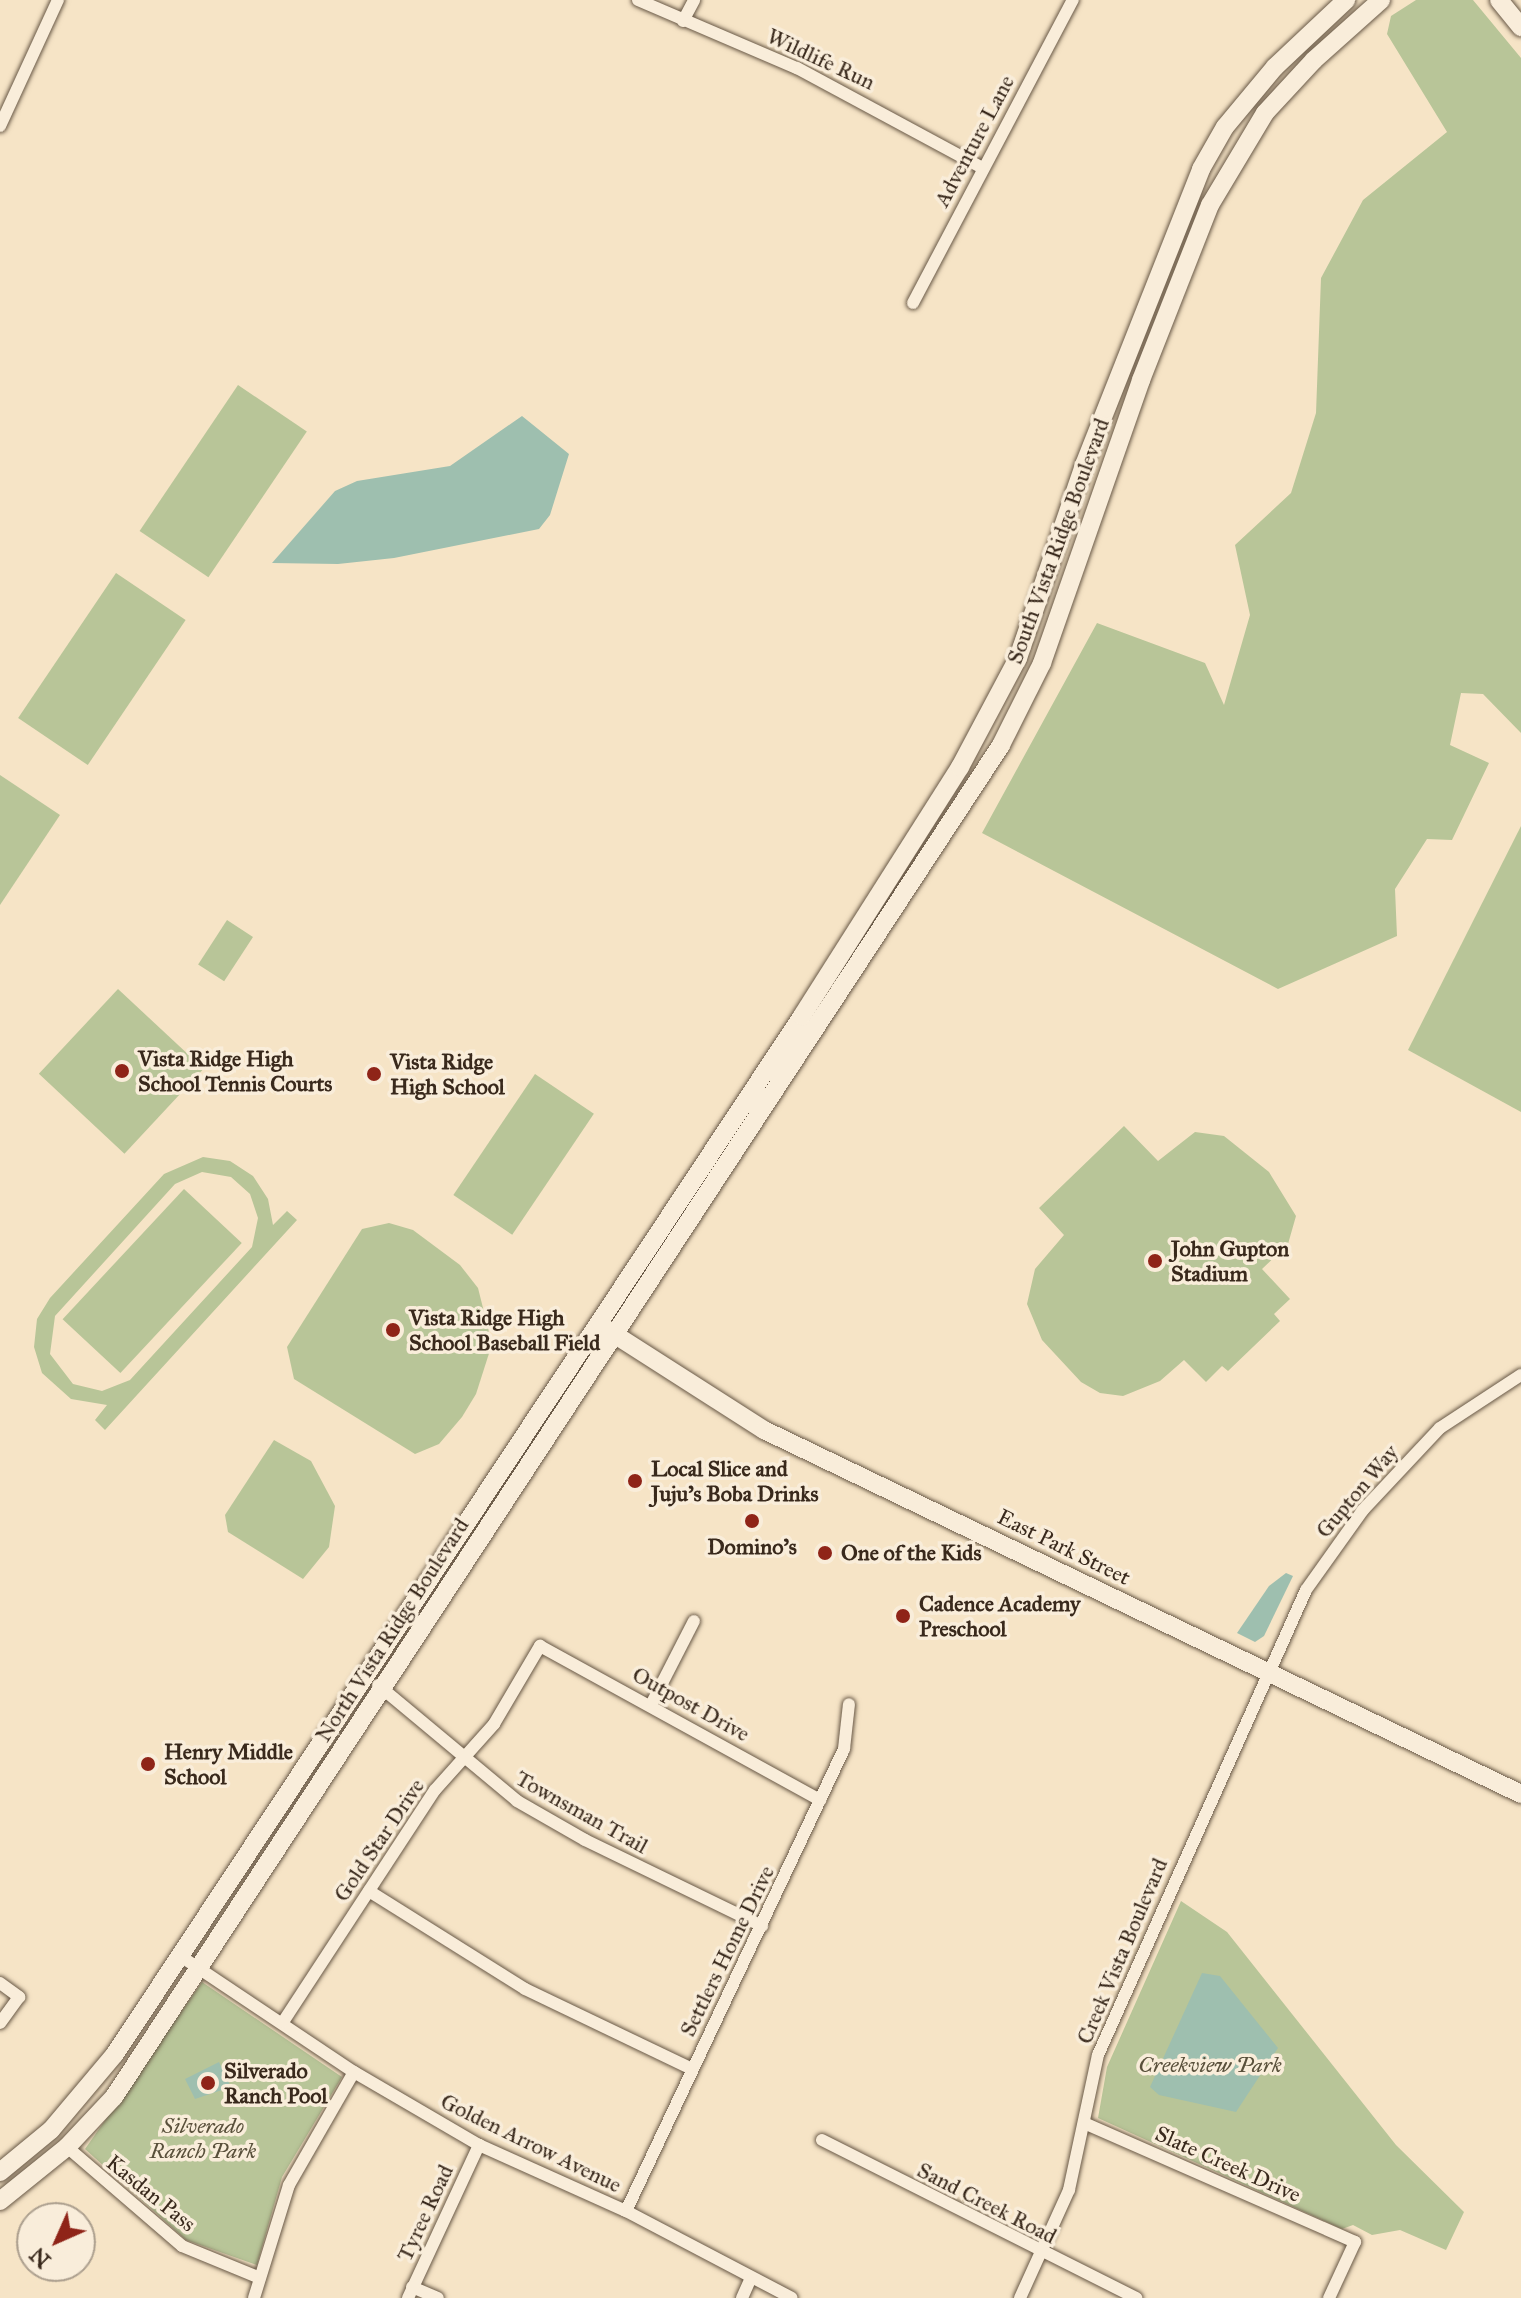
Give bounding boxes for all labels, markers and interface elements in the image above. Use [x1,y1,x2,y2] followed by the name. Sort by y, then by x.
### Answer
[763,23,879,95] street label: Wildlife Run
[928,71,1020,211] street label: Adventure Lane
[1001,414,1115,668] street label: South Vista Ridge Boulevard
[138,1045,332,1096] place label: Vista Ridge High School Tennis Courts
[390,1048,505,1100] place label: Vista Ridge High School
[113,1062,131,1080] marker: Vista Ridge High School Tennis Courts
[365,1065,383,1083] marker: Vista Ridge High School
[1171,1235,1289,1286] place label: John Gupton Stadium
[1146,1252,1164,1270] marker: John Gupton Stadium
[409,1304,600,1356] place label: Vista Ridge High School Baseball Field
[384,1321,402,1339] marker: Vista Ridge High School Baseball Field
[1310,1439,1404,1543] street label: Gupton Way
[651,1455,819,1506] place label: Local Slice and Juju's Boba Drinks
[626,1472,644,1490] marker: Local Slice and Juju's Boba Drinks
[993,1503,1135,1591] street label: East Park Street
[743,1512,761,1530] marker: Domino's
[310,1513,474,1747] street label: North Vista Ridge Boulevard
[707,1534,797,1560] place label: Domino's
[841,1540,981,1566] place label: One of the Kids
[816,1544,834,1562] marker: One of the Kids
[919,1590,1080,1642] place label: Cadence Academy Preschool
[894,1607,912,1625] marker: Cadence Academy Preschool
[628,1661,754,1747] street label: Outpost Drive
[164,1738,293,1790] place label: Henry Middle School
[139,1755,157,1773] marker: Henry Middle School
[511,1765,653,1859] street label: Townsman Trail
[328,1774,430,1906] street label: Gold Star Drive
[1071,1854,1173,2048] street label: Creek Vista Boulevard
[674,1861,780,2041] street label: Settlers Home Drive
[1138,2052,1282,2078] park label: Creekview Park
[224,2057,327,2108] place label: Silverado Ranch Pool
[199,2074,217,2092] marker: Silverado Ranch Pool
[436,2088,626,2198] street label: Golden Arrow Avenue
[150,2112,256,2164] park label: Silverado Ranch Park
[1151,2120,1305,2208] street label: Slate Creek Drive
[101,2149,201,2237] street label: Kasdan Pass
[913,2157,1061,2249] street label: Sand Creek Road
[391,2161,459,2265] street label: Tyree Road
[16,2202,96,2282] north arrow
[24,2242,56,2274] text: N

